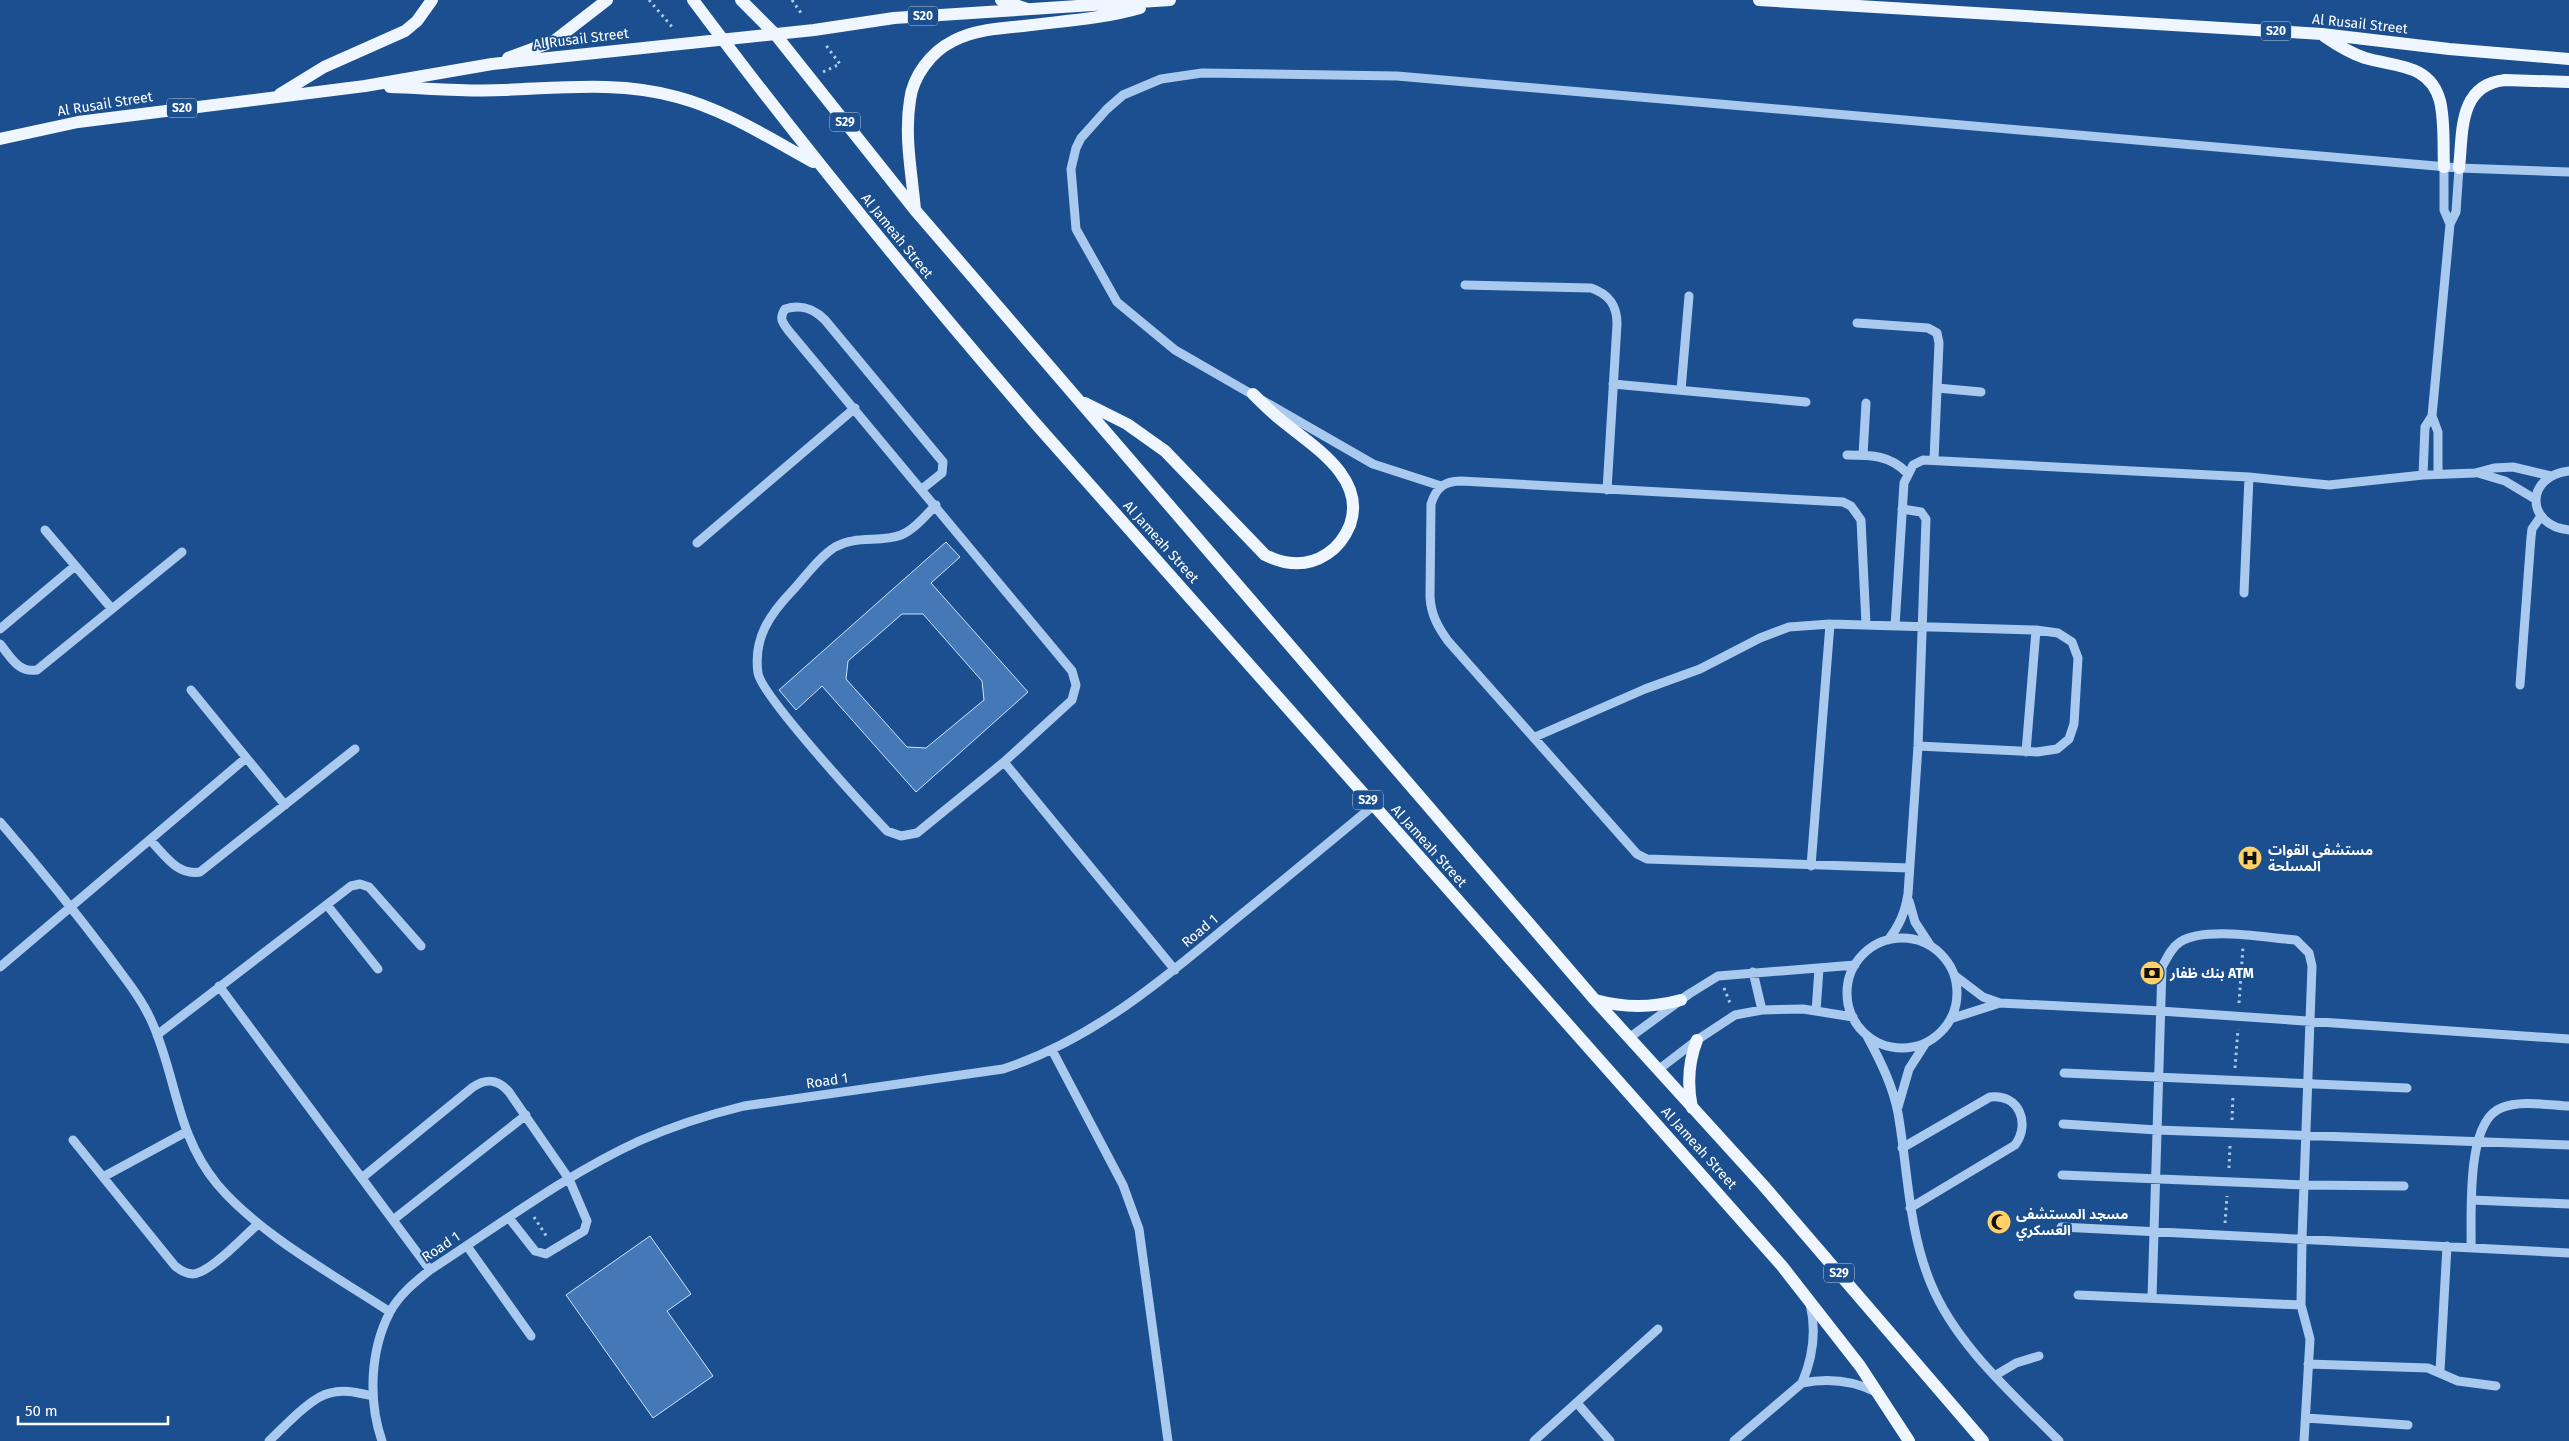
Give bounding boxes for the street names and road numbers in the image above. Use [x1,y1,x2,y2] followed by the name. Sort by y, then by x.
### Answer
[908,7,938,26] road number: S20
[2311,11,2410,38] street label: Al Rusail Street
[2261,22,2291,40] road number: S20
[532,25,631,53] street label: Al Rusail Street
[56,88,155,120] street label: Al Rusail Street
[167,99,197,118] road number: S20
[830,112,860,132] road number: S29
[857,190,937,283] street label: Al Jameah Street
[1120,497,1203,587] street label: Al Jameah Street
[1353,790,1383,810] road number: S29
[1388,801,1471,891] street label: Al Jameah Street
[1178,911,1222,951] street label: Road 1
[805,1070,849,1092] street label: Road 1
[1658,1103,1741,1193] street label: Al Jameah Street
[419,1228,463,1266] street label: Road 1
[1824,1264,1854,1282] road number: S29

